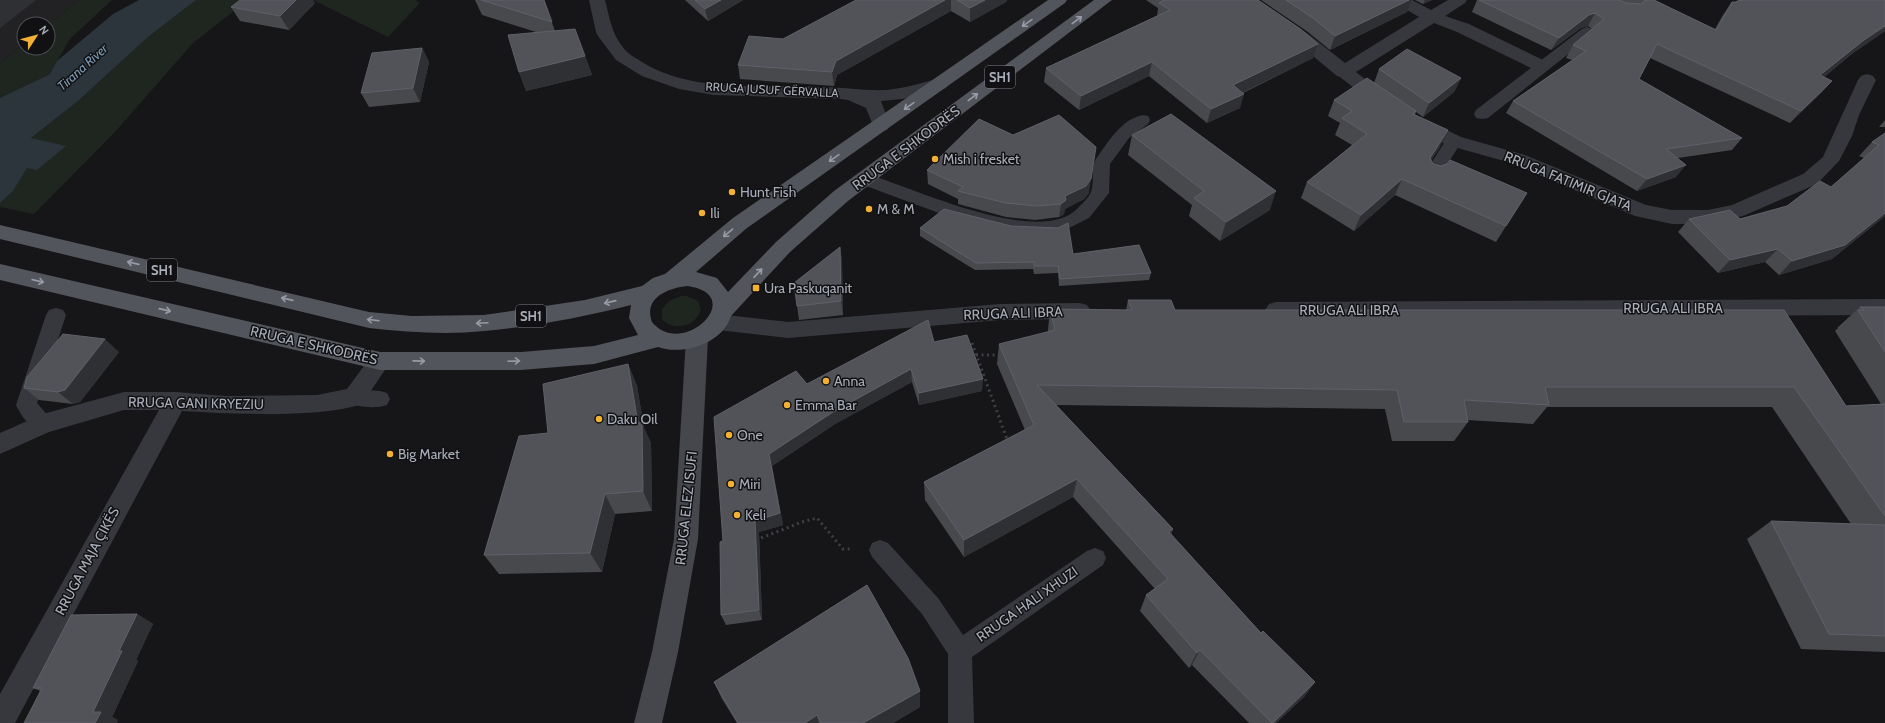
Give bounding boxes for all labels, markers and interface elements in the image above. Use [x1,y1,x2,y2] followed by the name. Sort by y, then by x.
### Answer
[16,16,56,56] north arrow
[1071,16,1082,24] one-way arrow
[1021,18,1032,27] one-way arrow
[36,23,52,37] text: N
[53,40,111,94] water label: Tirana River
[985,66,1015,88] road number: SH1
[705,79,840,101] street label: RRUGA JUSUF GËRVALLA
[967,93,978,101] one-way arrow
[849,102,963,194] street label: RRUGA E SHKODRËS
[904,102,915,110] one-way arrow
[1501,147,1635,215] street label: RRUGA FATIMIR GJATA
[943,150,1020,168] place label: Mish i fresket
[829,154,840,162] one-way arrow
[930,154,940,164] marker: Mish i fresket
[740,183,796,201] place label: Hunt Fish
[727,187,737,197] marker: Hunt Fish
[877,200,915,218] place label: M & M
[710,204,720,222] place label: Ili
[864,204,874,214] marker: M & M
[697,208,707,218] marker: Ili
[722,229,733,238] one-way arrow
[127,259,140,267] one-way arrow
[147,259,177,281] road number: SH1
[753,269,762,279] one-way arrow
[31,277,44,285] one-way arrow
[764,279,852,297] place label: Ura Paskuqanit
[751,283,761,293] marker: Ura Paskuqanit
[281,295,294,303] one-way arrow
[604,299,617,306] one-way arrow
[1623,299,1723,317] street label: RRUGA ALI IBRA
[1299,301,1399,319] street label: RRUGA ALI IBRA
[963,302,1063,324] street label: RRUGA ALI IBRA
[516,305,546,327] road number: SH1
[158,307,171,315] one-way arrow
[367,316,380,324] one-way arrow
[476,319,489,327] one-way arrow
[249,322,379,368] street label: RRUGA E SHKODRËS
[507,357,520,365] one-way arrow
[412,358,425,365] one-way arrow
[834,372,865,390] place label: Anna
[821,376,831,386] marker: Anna
[128,393,264,413] street label: RRUGA GANI KRYEZIU
[795,396,857,414] place label: Emma Bar
[782,400,792,410] marker: Emma Bar
[607,410,658,428] place label: Daku Oil
[594,414,604,424] marker: Daku Oil
[737,426,763,444] place label: One
[724,430,734,440] marker: One
[398,445,460,463] place label: Big Market
[385,449,395,459] marker: Big Market
[671,450,701,566] street label: RRUGA ELEZ ISUFI
[739,475,761,493] place label: Miri
[726,479,736,489] marker: Miri
[51,504,123,618] street label: RRUGA MAJA ÇIKËS
[745,506,766,524] place label: Keli
[732,510,742,520] marker: Keli
[973,562,1081,646] street label: RRUGA HALI XHUZI

